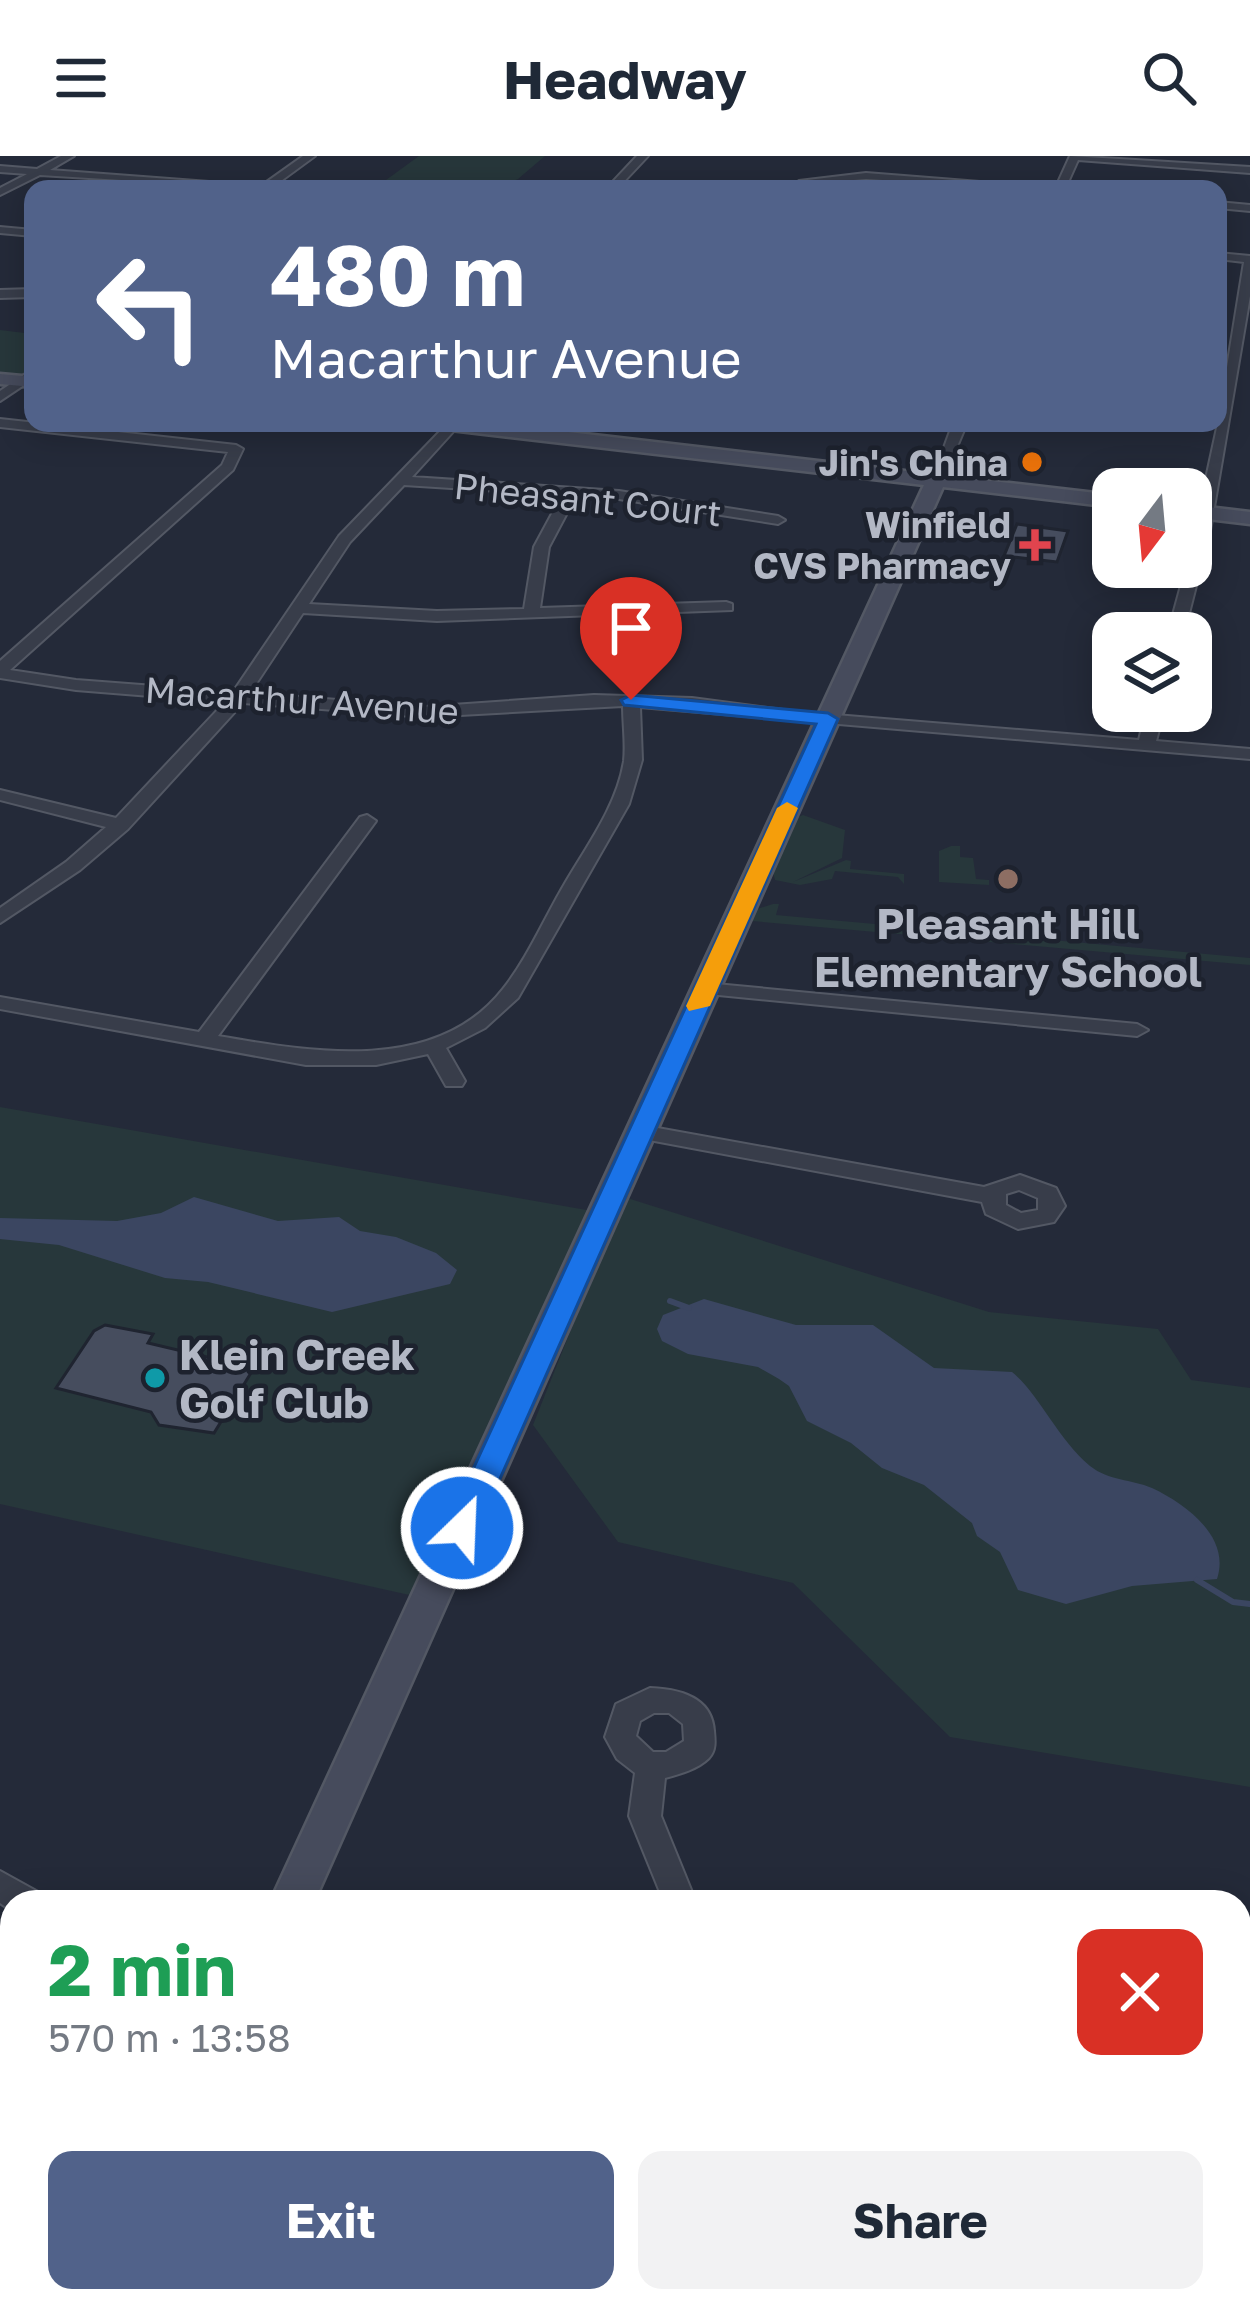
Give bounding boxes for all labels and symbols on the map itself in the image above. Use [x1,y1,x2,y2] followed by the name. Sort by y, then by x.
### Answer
[819,441,1008,484] place label: Jin's China
[1019,449,1045,475] marker: Jin's China
[452,464,724,534] street label: Pheasant Court
[1092,468,1212,588] north arrow
[753,503,1011,587] place label: Winfield CVS Pharmacy
[1022,532,1048,558] marker: Winfield CVS Pharmacy
[580,577,682,700] pin
[144,668,460,732] street label: Macarthur Avenue
[995,866,1021,892] marker: Pleasant Hill Elementary School
[814,898,1202,996] place label: Pleasant Hill Elementary School
[179,1329,415,1427] place label: Klein Creek Golf Club
[142,1365,168,1391] marker: Klein Creek Golf Club
[399,1465,525,1591] position arrow

